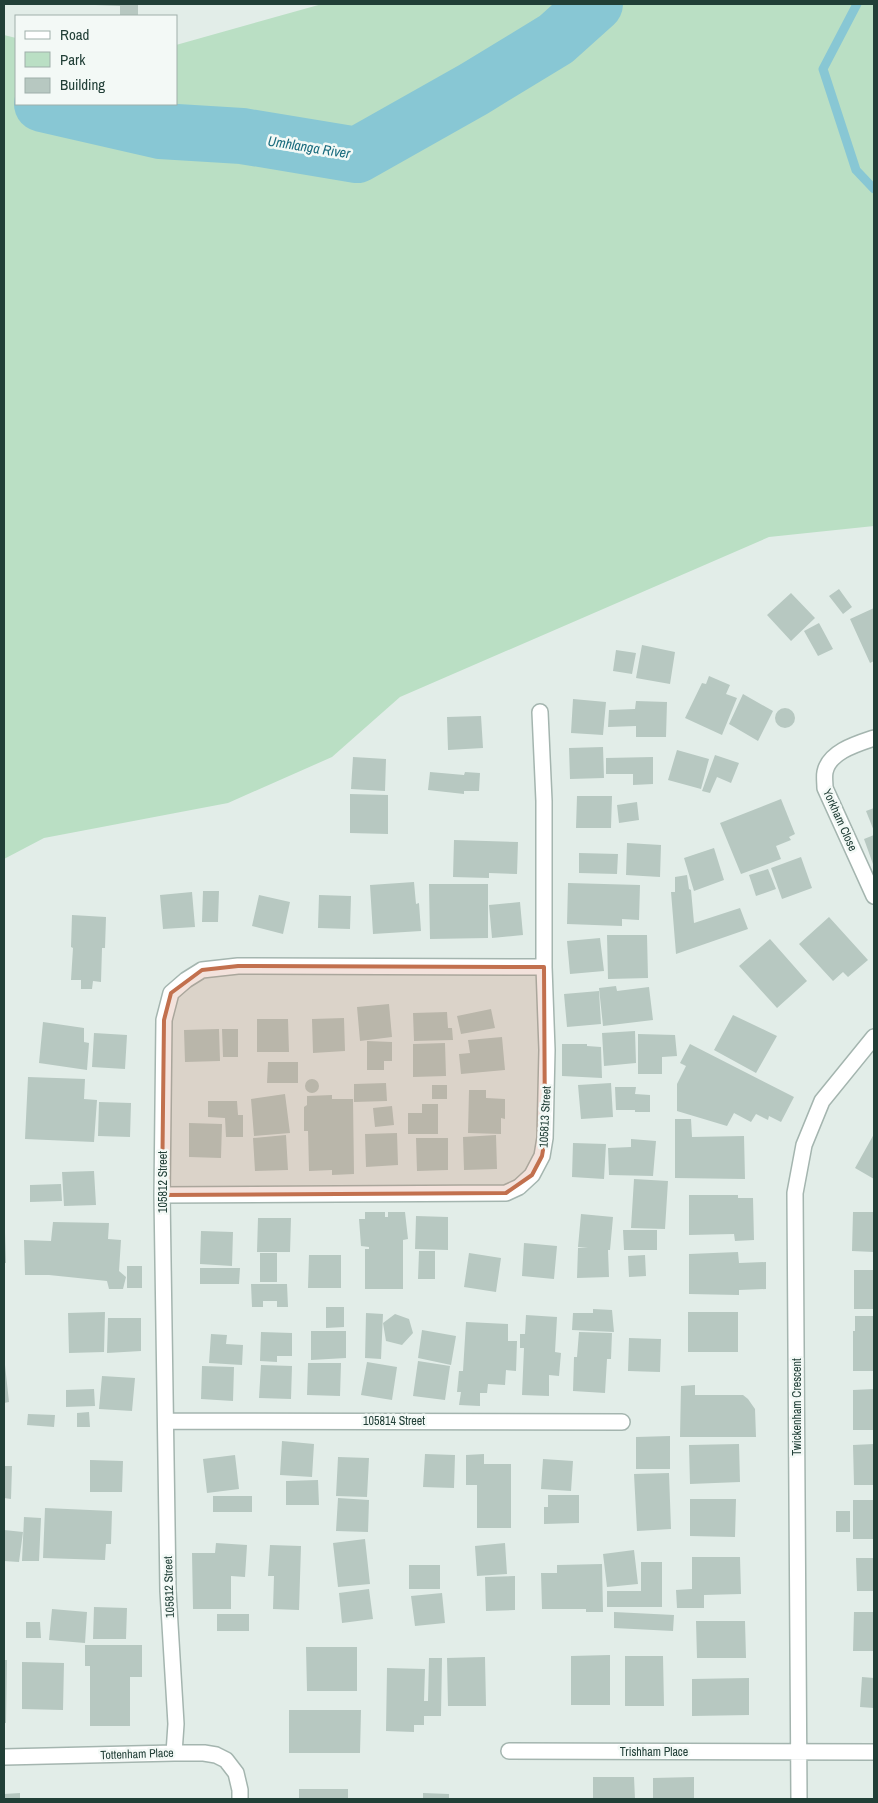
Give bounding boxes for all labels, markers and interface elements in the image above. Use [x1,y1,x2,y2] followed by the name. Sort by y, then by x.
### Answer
[15,15,178,105] legend
[60,24,89,45] text: Road
[60,49,86,70] text: Park
[60,74,105,95] text: Building
[267,132,353,163] water label: Umhlanga River
[819,786,861,854] street label: Yorkham Close
[535,1085,555,1148] street label: 105813 Street
[155,1151,171,1213] street label: 105812 Street
[789,1358,805,1456] street label: Twickenham Crescent
[363,1413,425,1429] street label: 105814 Street
[160,1556,178,1618] street label: 105812 Street
[620,1744,688,1760] street label: Trishham Place
[100,1745,174,1763] street label: Tottenham Place

